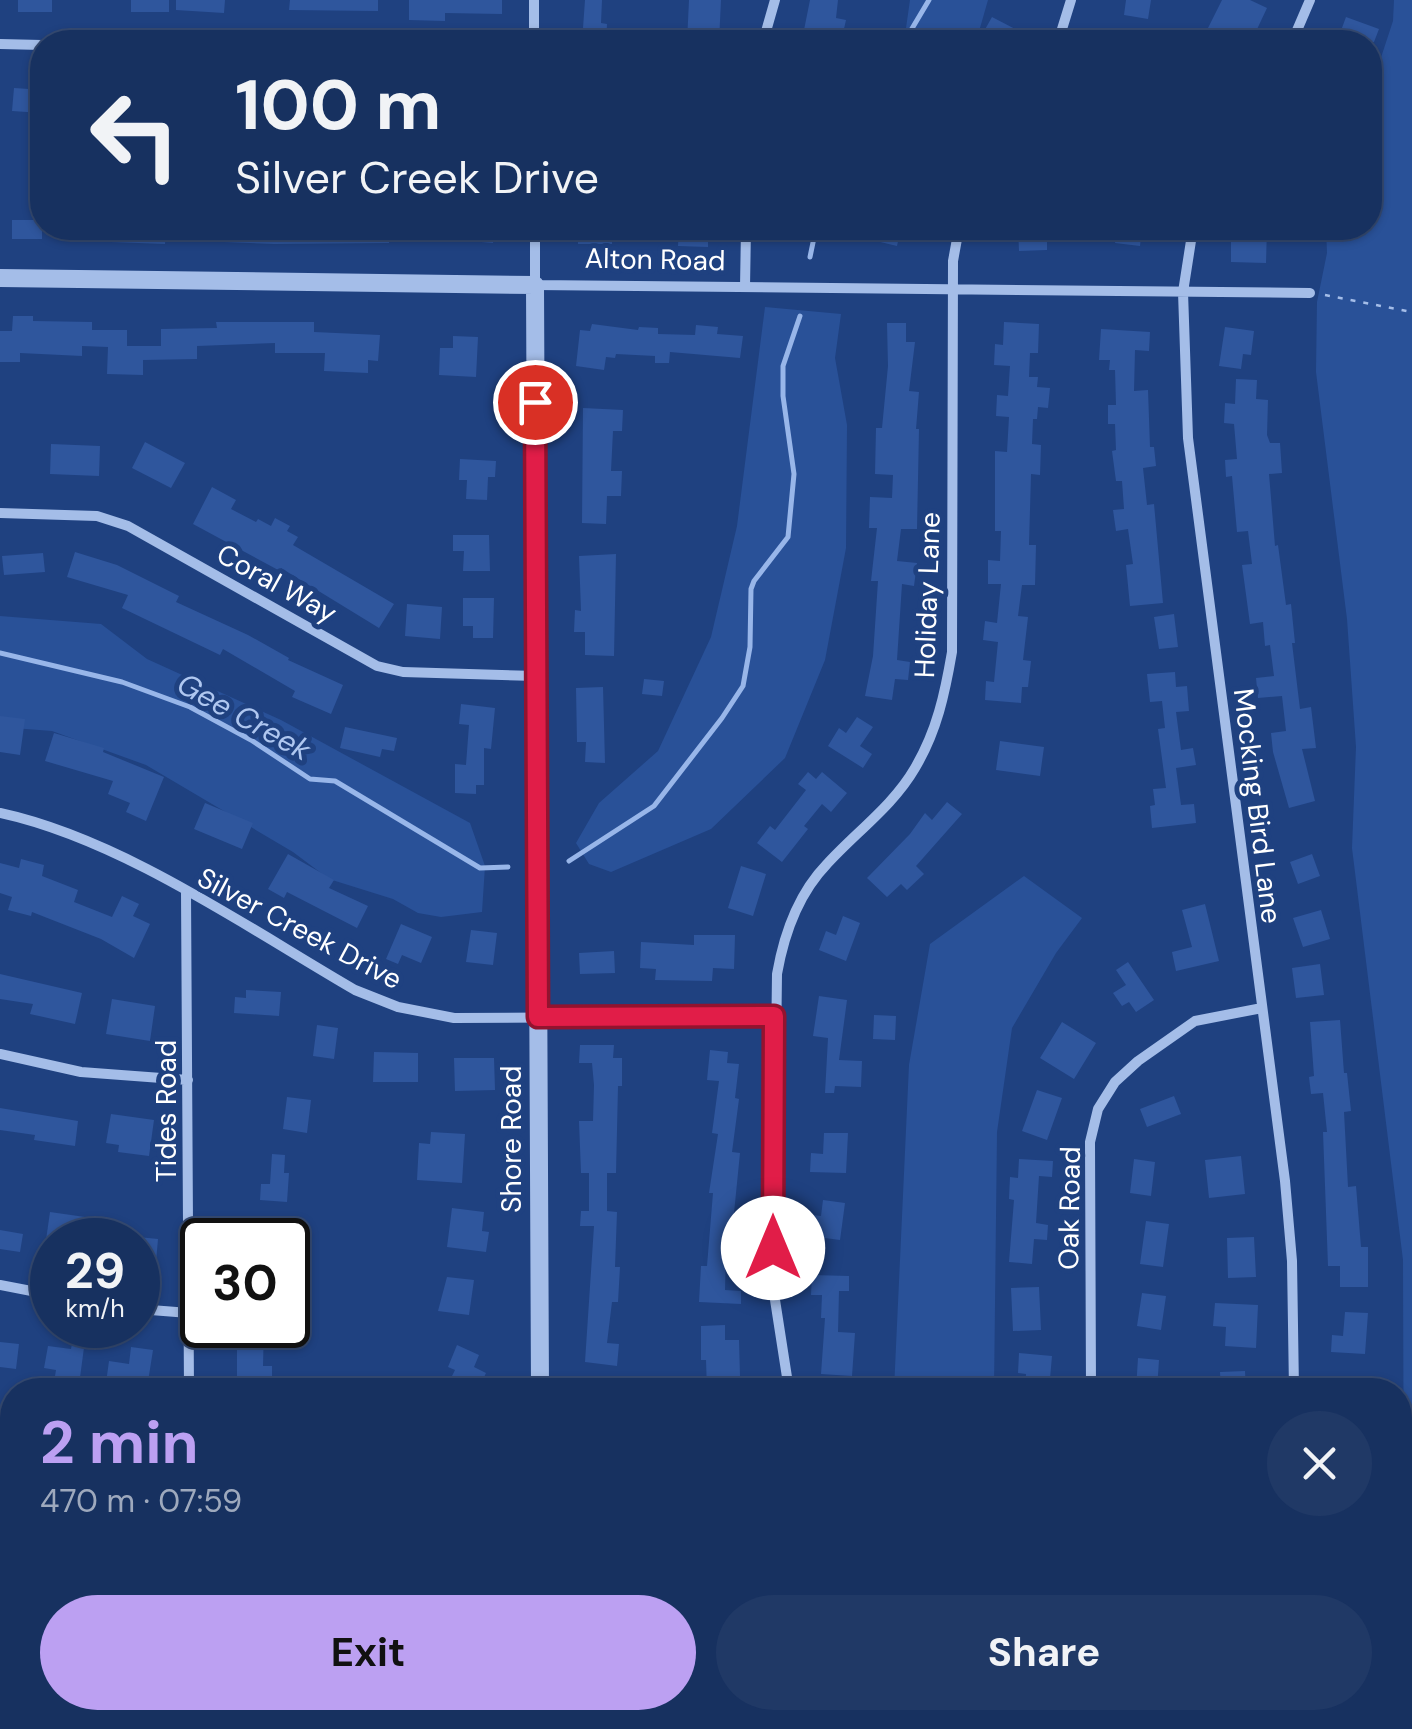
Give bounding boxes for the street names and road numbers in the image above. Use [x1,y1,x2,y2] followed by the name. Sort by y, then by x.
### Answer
[584,240,726,279] street label: Alton Road
[906,511,949,679] street label: Holiday Lane
[210,535,343,632] street label: Coral Way
[1225,686,1290,926] street label: Mocking Bird Lane
[191,859,408,998] street label: Silver Creek Drive
[148,1040,185,1182] street label: Tides Road
[493,1065,530,1213] street label: Shore Road
[1050,1146,1089,1270] street label: Oak Road

